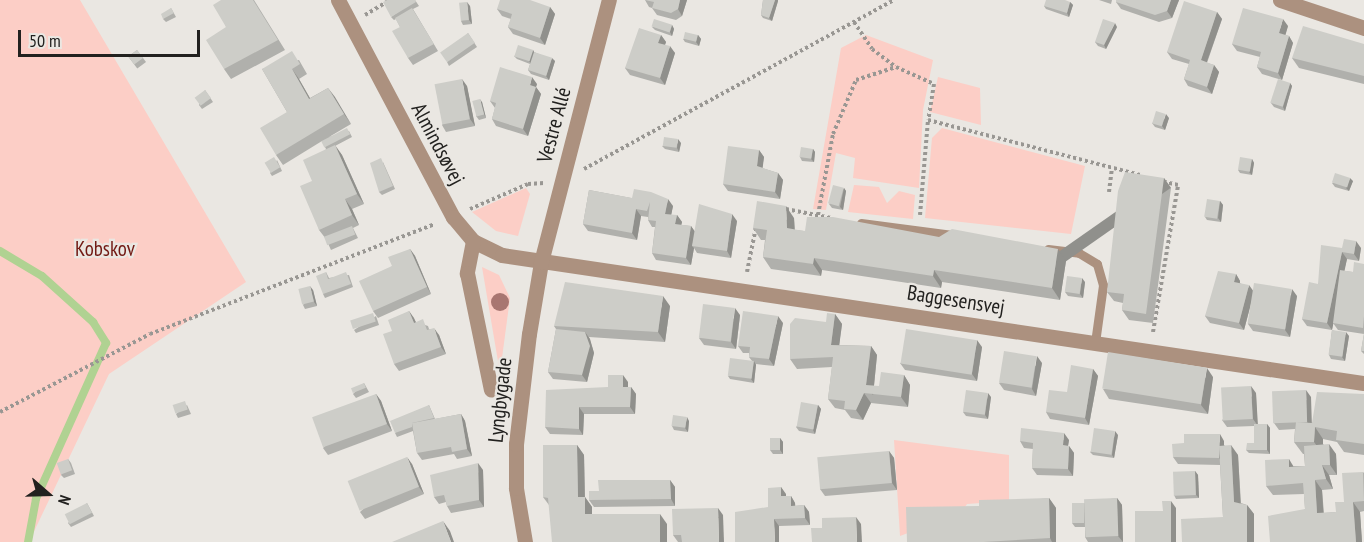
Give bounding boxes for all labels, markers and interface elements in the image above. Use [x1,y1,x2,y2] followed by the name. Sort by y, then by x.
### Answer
[21,18,202,56] scale bar
[29,29,61,52] text: 50 m
[532,84,576,166] street label: Vestre Allé
[406,99,470,189] street label: Almindsøvej
[75,236,135,262] park label: Kobskov
[905,280,1007,320] street label: Baggesensvej
[483,356,517,444] street label: Lyngbygade
[18,464,78,524] north arrow
[54,493,76,508] text: N

